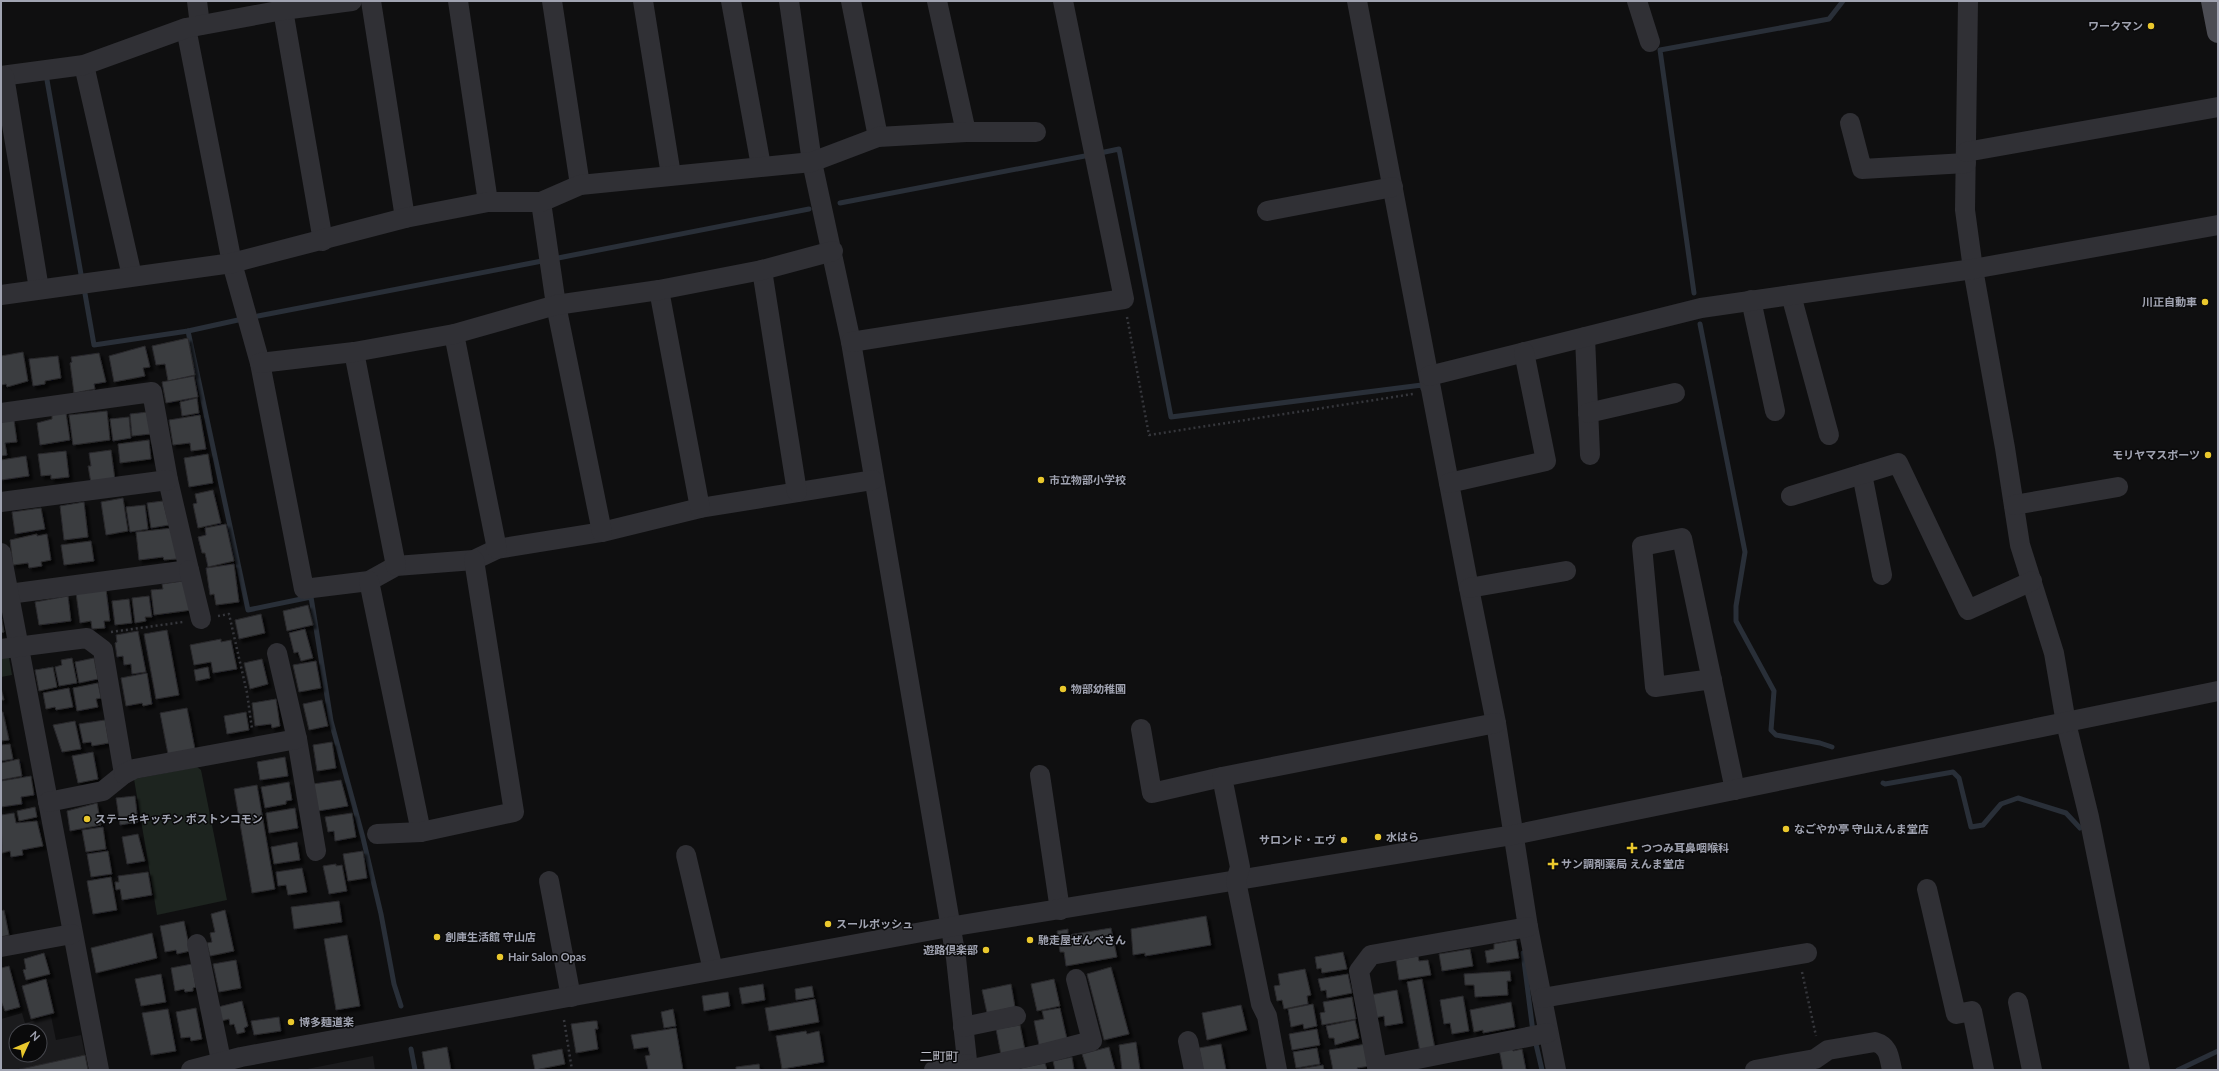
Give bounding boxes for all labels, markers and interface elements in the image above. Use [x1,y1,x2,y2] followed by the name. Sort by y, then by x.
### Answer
[2088,19,2143,32] place label: ワークマン
[2146,21,2156,31] marker: ワークマン
[2142,295,2197,308] place label: 川正自動車
[2200,297,2210,307] marker: 川正自動車
[2112,448,2200,461] place label: モリヤマスポーツ
[2203,450,2213,460] marker: モリヤマスポーツ
[1049,473,1126,486] place label: 市立物部小学校
[1036,475,1046,485] marker: 市立物部小学校
[1071,682,1126,695] place label: 物部幼稚園
[1058,684,1068,694] marker: 物部幼稚園
[95,812,263,825] place label: ステーキキッチン ボストンコモン
[82,814,92,824] marker: ステーキキッチン ボストンコモン
[1794,822,1929,835] place label: なごやか亭 守山えんま堂店
[1781,824,1791,834] marker: なごやか亭 守山えんま堂店
[1386,830,1419,843] place label: 水はら
[1373,832,1383,842] marker: 水はら
[1259,833,1336,846] place label: サロンド・エヴ
[1339,835,1349,845] marker: サロンド・エヴ
[1641,841,1729,854] place label: つつみ耳鼻咽喉科
[1626,842,1638,854] marker: つつみ耳鼻咽喉科
[1561,857,1685,870] place label: サン調剤薬局 えんま堂店
[1548,859,1558,869] marker: サン調剤薬局 えんま堂店
[836,917,913,930] place label: スールポッシュ
[823,919,833,929] marker: スールポッシュ
[445,930,536,943] place label: 創庫生活館 守山店
[432,932,442,942] marker: 創庫生活館 守山店
[1038,933,1126,946] place label: 馳走屋ぜんべさん
[1025,935,1035,945] marker: 馳走屋ぜんべさん
[923,943,978,956] place label: 遊路倶楽部
[981,945,991,955] marker: 遊路倶楽部
[508,950,586,963] place label: Hair Salon Opas
[495,952,505,962] marker: Hair Salon Opas
[299,1015,354,1028] place label: 博多麺道楽
[286,1017,296,1027] marker: 博多麺道楽
[8,1023,48,1063] north arrow
[28,1028,43,1043] text: N
[919,1048,959,1064] district label: 二町町

